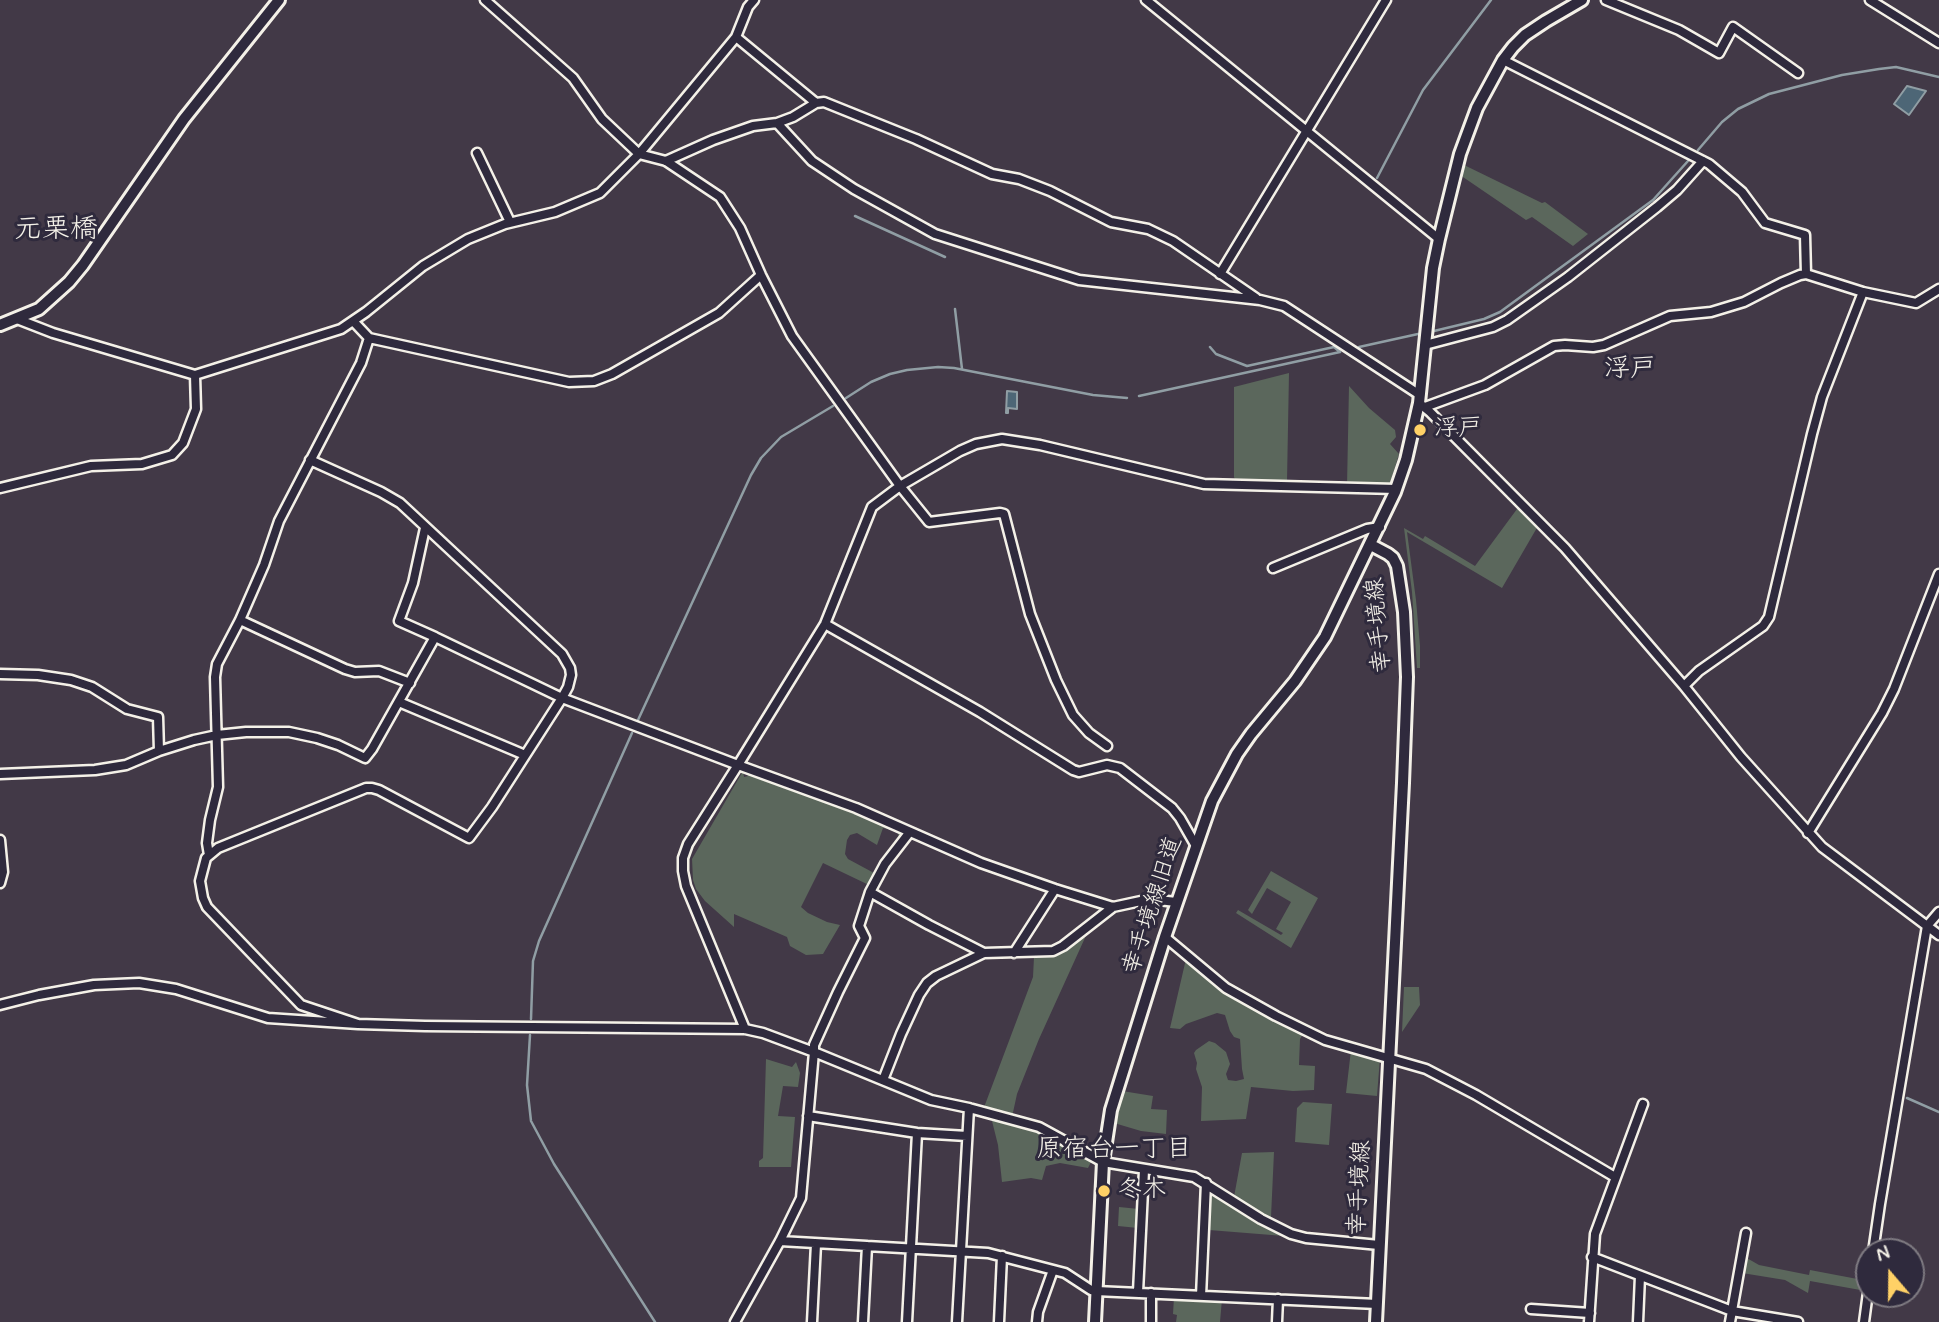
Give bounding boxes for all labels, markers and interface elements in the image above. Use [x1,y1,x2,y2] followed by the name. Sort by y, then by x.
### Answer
[14,214,98,248] district label: 元栗橋
[1604,355,1656,387] district label: 浮戸
[1434,416,1482,444] place label: 浮戸
[1412,422,1428,438] marker: 浮戸
[1361,576,1399,674] street label: 幸手境線
[1118,833,1190,979] street label: 幸手境線旧道
[1036,1135,1192,1167] district label: 原宿台一丁目
[1344,1139,1378,1237] street label: 幸手境線
[1118,1177,1166,1205] place label: 冬木
[1096,1183,1112,1199] marker: 冬木
[1855,1238,1925,1308] north arrow
[1873,1241,1894,1269] text: N

